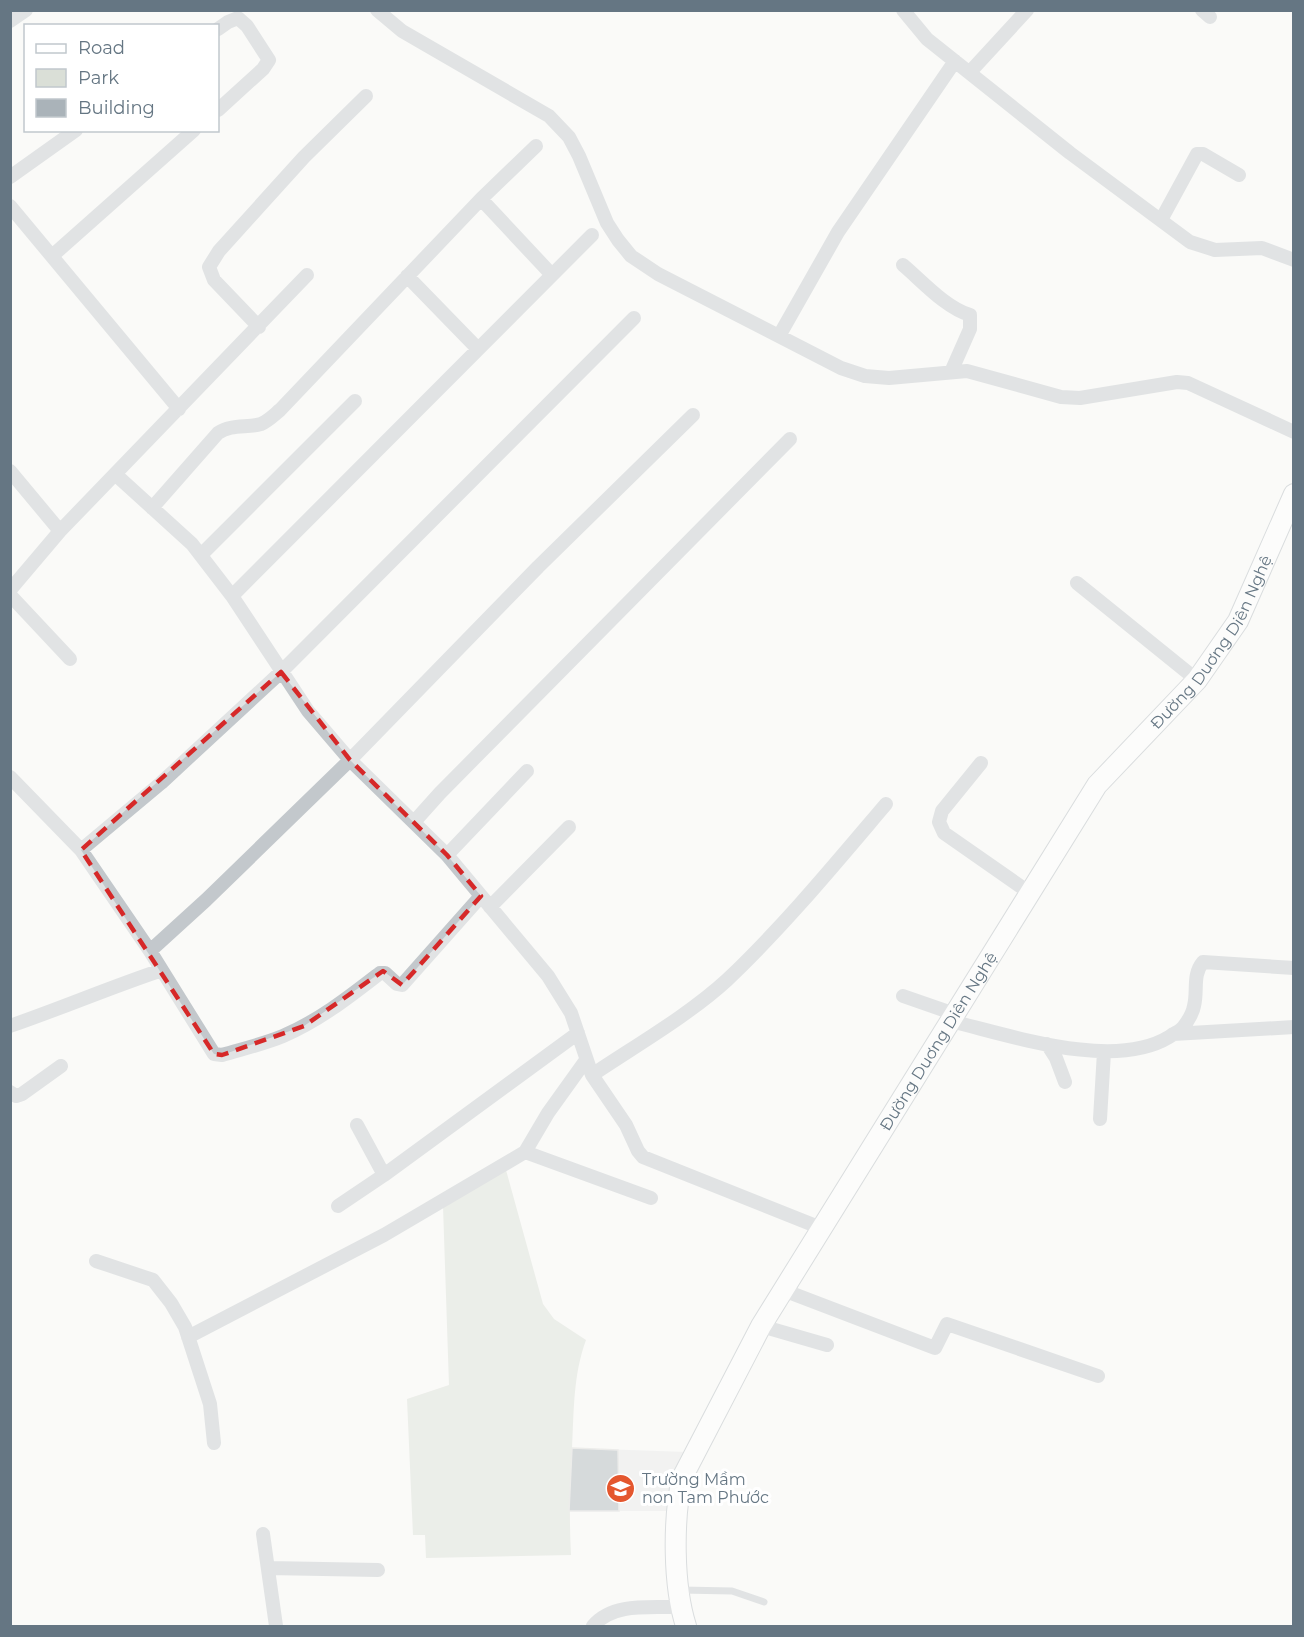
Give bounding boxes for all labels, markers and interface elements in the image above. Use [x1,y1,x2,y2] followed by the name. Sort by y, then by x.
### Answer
[24,24,219,132] legend
[78,37,125,59] text: Road
[78,67,119,89] text: Park
[78,97,155,119] text: Building
[1146,552,1275,733] street label: Đường Duơng Diên Nghệ
[875,948,1001,1134] street label: Đường Duơng Diên Nghệ
[642,1470,769,1507] place label: Trường Mầm non Tam Phước
[605,1472,637,1504] school or university icon: Trường Mầm non Tam Phước

